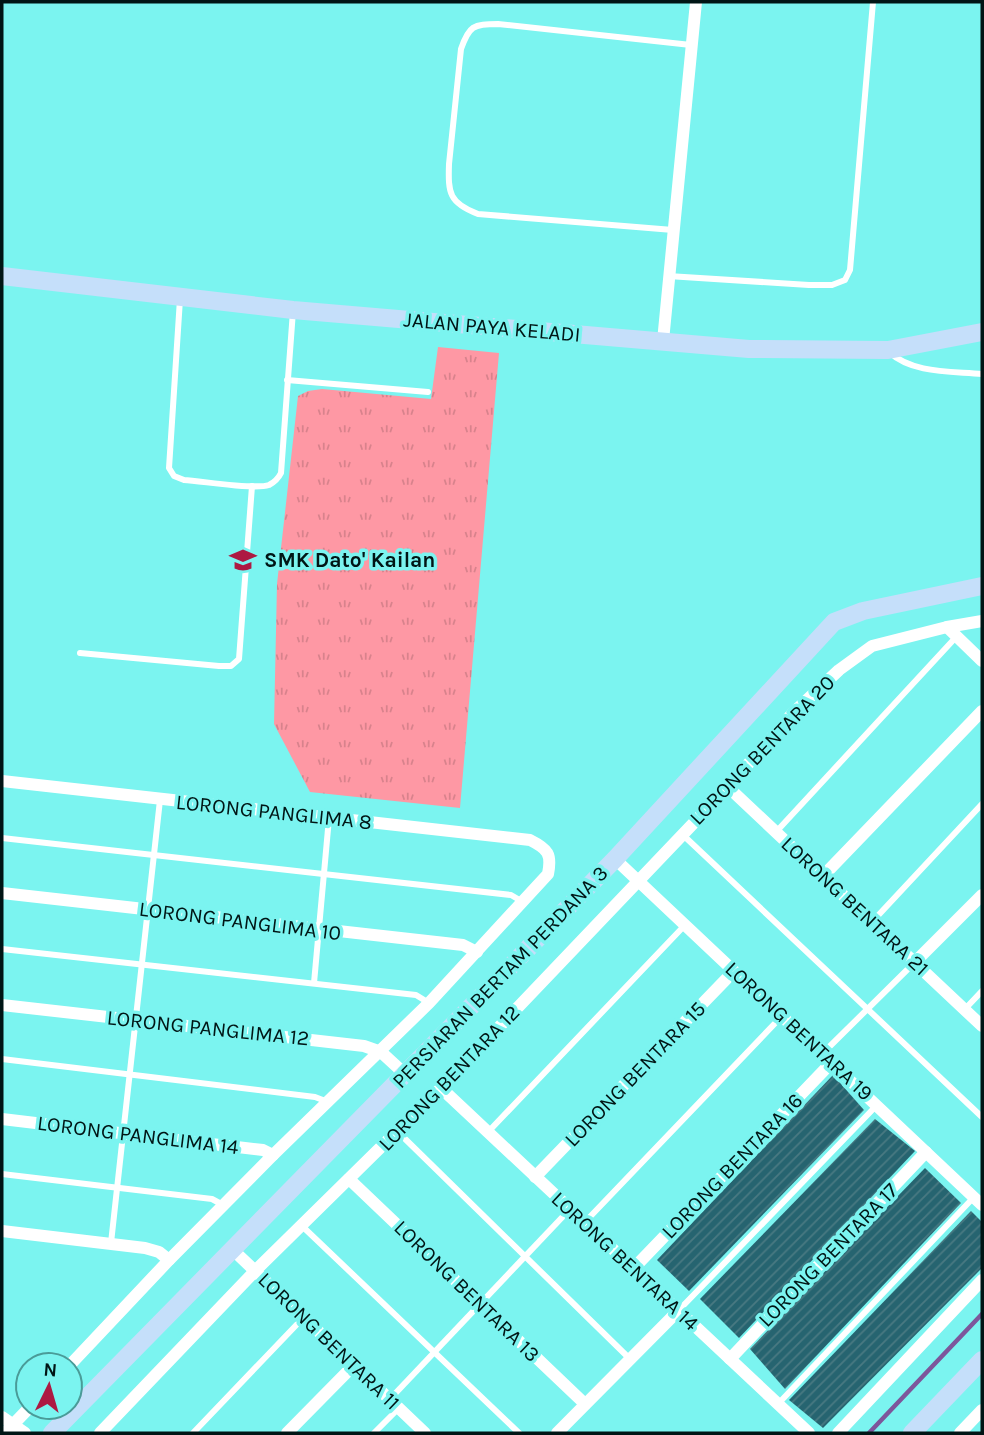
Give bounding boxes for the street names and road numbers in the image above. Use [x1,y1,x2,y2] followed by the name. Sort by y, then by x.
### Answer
[403,307,581,347] street label: JALAN PAYA KELADI
[685,670,839,830] street label: LORONG BENTARA 20
[175,790,373,834] street label: LORONG PANGLIMA 8
[776,832,934,980] street label: LORONG BENTARA 21
[387,861,613,1093] street label: PERSIARAN BERTAM PERDANA 3
[138,897,342,945] street label: LORONG PANGLIMA 10
[720,957,878,1105] street label: LORONG BENTARA 19
[560,996,710,1152] street label: LORONG BENTARA 15
[373,1000,525,1156] street label: LORONG BENTARA 12
[106,1005,310,1051] street label: LORONG PANGLIMA 12
[657,1088,807,1244] street label: LORONG BENTARA 16
[36,1111,240,1159] street label: LORONG PANGLIMA 14
[753,1178,903,1332] street label: LORONG BENTARA 17
[547,1187,704,1335] street label: LORONG BENTARA 14
[389,1215,545,1367] street label: LORONG BENTARA 13
[253,1267,405,1415] street label: LORONG BENTARA 11

